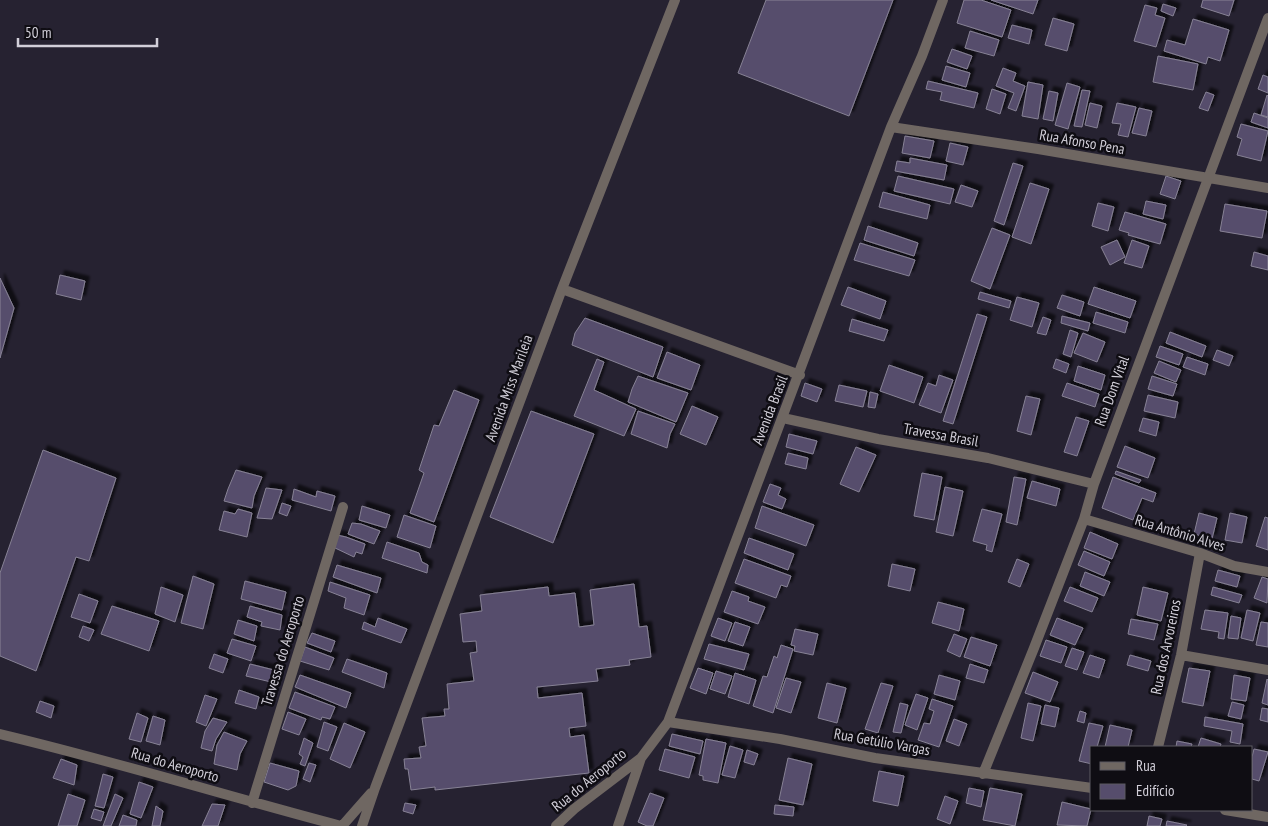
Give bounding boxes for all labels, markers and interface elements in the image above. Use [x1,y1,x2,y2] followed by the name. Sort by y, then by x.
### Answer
[18,15,156,47] scale bar
[25,23,51,42] text: 50 m
[1038,125,1126,158] street label: Rua Afonso Pena
[480,332,537,444] street label: Avenida Miss Marileia
[1090,353,1133,429] street label: Rua Dom Vital
[748,372,792,447] street label: Avenida Brasil
[902,419,981,451] street label: Travessa Brasil
[1133,510,1228,555] street label: Rua Antônio Alves
[257,593,308,708] street label: Travessa do Aeroporto
[1146,598,1185,696] street label: Rua dos Arvoreiros
[833,724,932,759] street label: Rua Getúlio Vargas
[129,743,221,786] street label: Rua do Aeroporto
[548,744,630,815] street label: Rua do Aeroporto
[1090,746,1253,811] legend
[1136,756,1156,775] text: Rua
[1136,781,1174,800] text: Edifício

